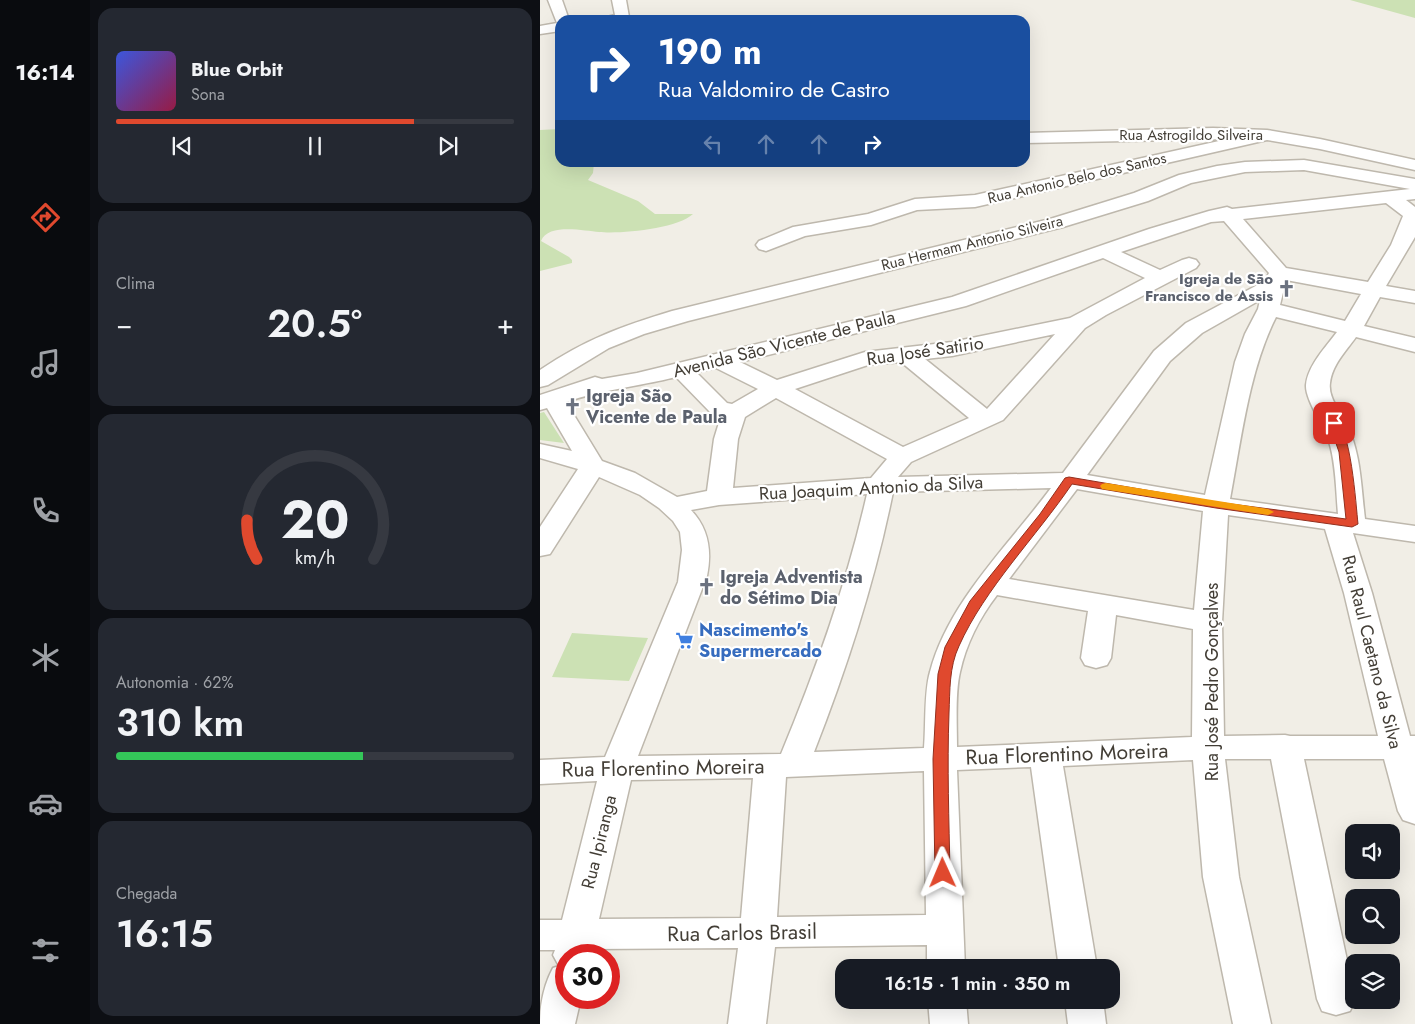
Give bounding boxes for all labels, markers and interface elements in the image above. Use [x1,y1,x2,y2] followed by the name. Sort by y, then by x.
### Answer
[658,27,762,77] text: 190 m
[575,35,640,100] icon: right
[15,56,75,88] text: 16:14
[191,56,283,83] text: Blue Orbit
[658,73,890,105] text: Rua Valdomiro de Castro
[191,83,225,106] text: Sona
[1119,124,1263,146] street label: Rua Astrogildo Silveira
[699,130,727,158] icon: left
[752,130,780,158] icon: ahead
[805,130,833,158] icon: ahead
[858,130,886,158] icon: right
[168,132,196,160] icon: previous
[301,132,329,160] icon: pause
[434,132,462,160] icon: next
[986,147,1168,209] street label: Rua Antonio Belo dos Santos
[28,200,63,235] icon: directions
[879,210,1065,276] street label: Rua Hermam Antonio Silveira
[1145,268,1273,307] place label: Igreja de São Francisco de Assis
[116,272,155,295] text: Clima
[1277,278,1297,298] church icon: Igreja de São Francisco de Assis
[267,296,362,351] text: 20.5°
[116,304,133,345] text: −
[497,304,514,345] text: +
[670,304,898,384] street label: Avenida São Vicente de Paula
[865,330,985,372] street label: Rua José Satirio
[28,346,63,381] icon: music
[585,383,727,430] place label: Igreja São Vicente de Paula
[562,396,582,416] church icon: Igreja São Vicente de Paula
[1313,402,1355,444] pin
[1320,409,1348,437] icon: arrive
[758,469,984,507] street label: Rua Joaquim Antonio da Silva
[281,482,349,558] text: 20
[28,493,63,528] icon: phone
[295,545,335,571] text: km/h
[1335,552,1409,752] street label: Rua Raul Caetano da Silva
[720,564,863,611] place label: Igreja Adventista do Sétimo Dia
[696,577,716,597] church icon: Igreja Adventista do Sétimo Dia
[1199,583,1225,781] street label: Rua José Pedro Gonçalves
[699,617,822,664] place label: Nascimento's Supermercado
[675,630,695,650] supermarket icon: Nascimento's Supermercado
[28,640,63,675] icon: climate
[116,671,233,694] text: Autonomia · 62%
[116,695,244,750] text: 310 km
[965,735,1169,773] street label: Rua Florentino Moreira
[561,751,765,785] street label: Rua Florentino Moreira
[28,786,63,821] icon: car
[575,792,623,892] street label: Rua Ipiranga
[1345,824,1400,1009] map controls
[1345,824,1400,879] button: sound
[916,846,968,898] position arrow
[116,882,177,905] text: Chegada
[1345,889,1400,944] button: search
[116,906,213,961] text: 16:15
[667,917,817,949] street label: Rua Carlos Brasil
[28,933,63,968] icon: filters
[555,944,620,1009] speed limit sign: 30
[1345,954,1400,1009] button: layers
[885,970,1070,997] text: 16:15 · 1 min · 350 m

